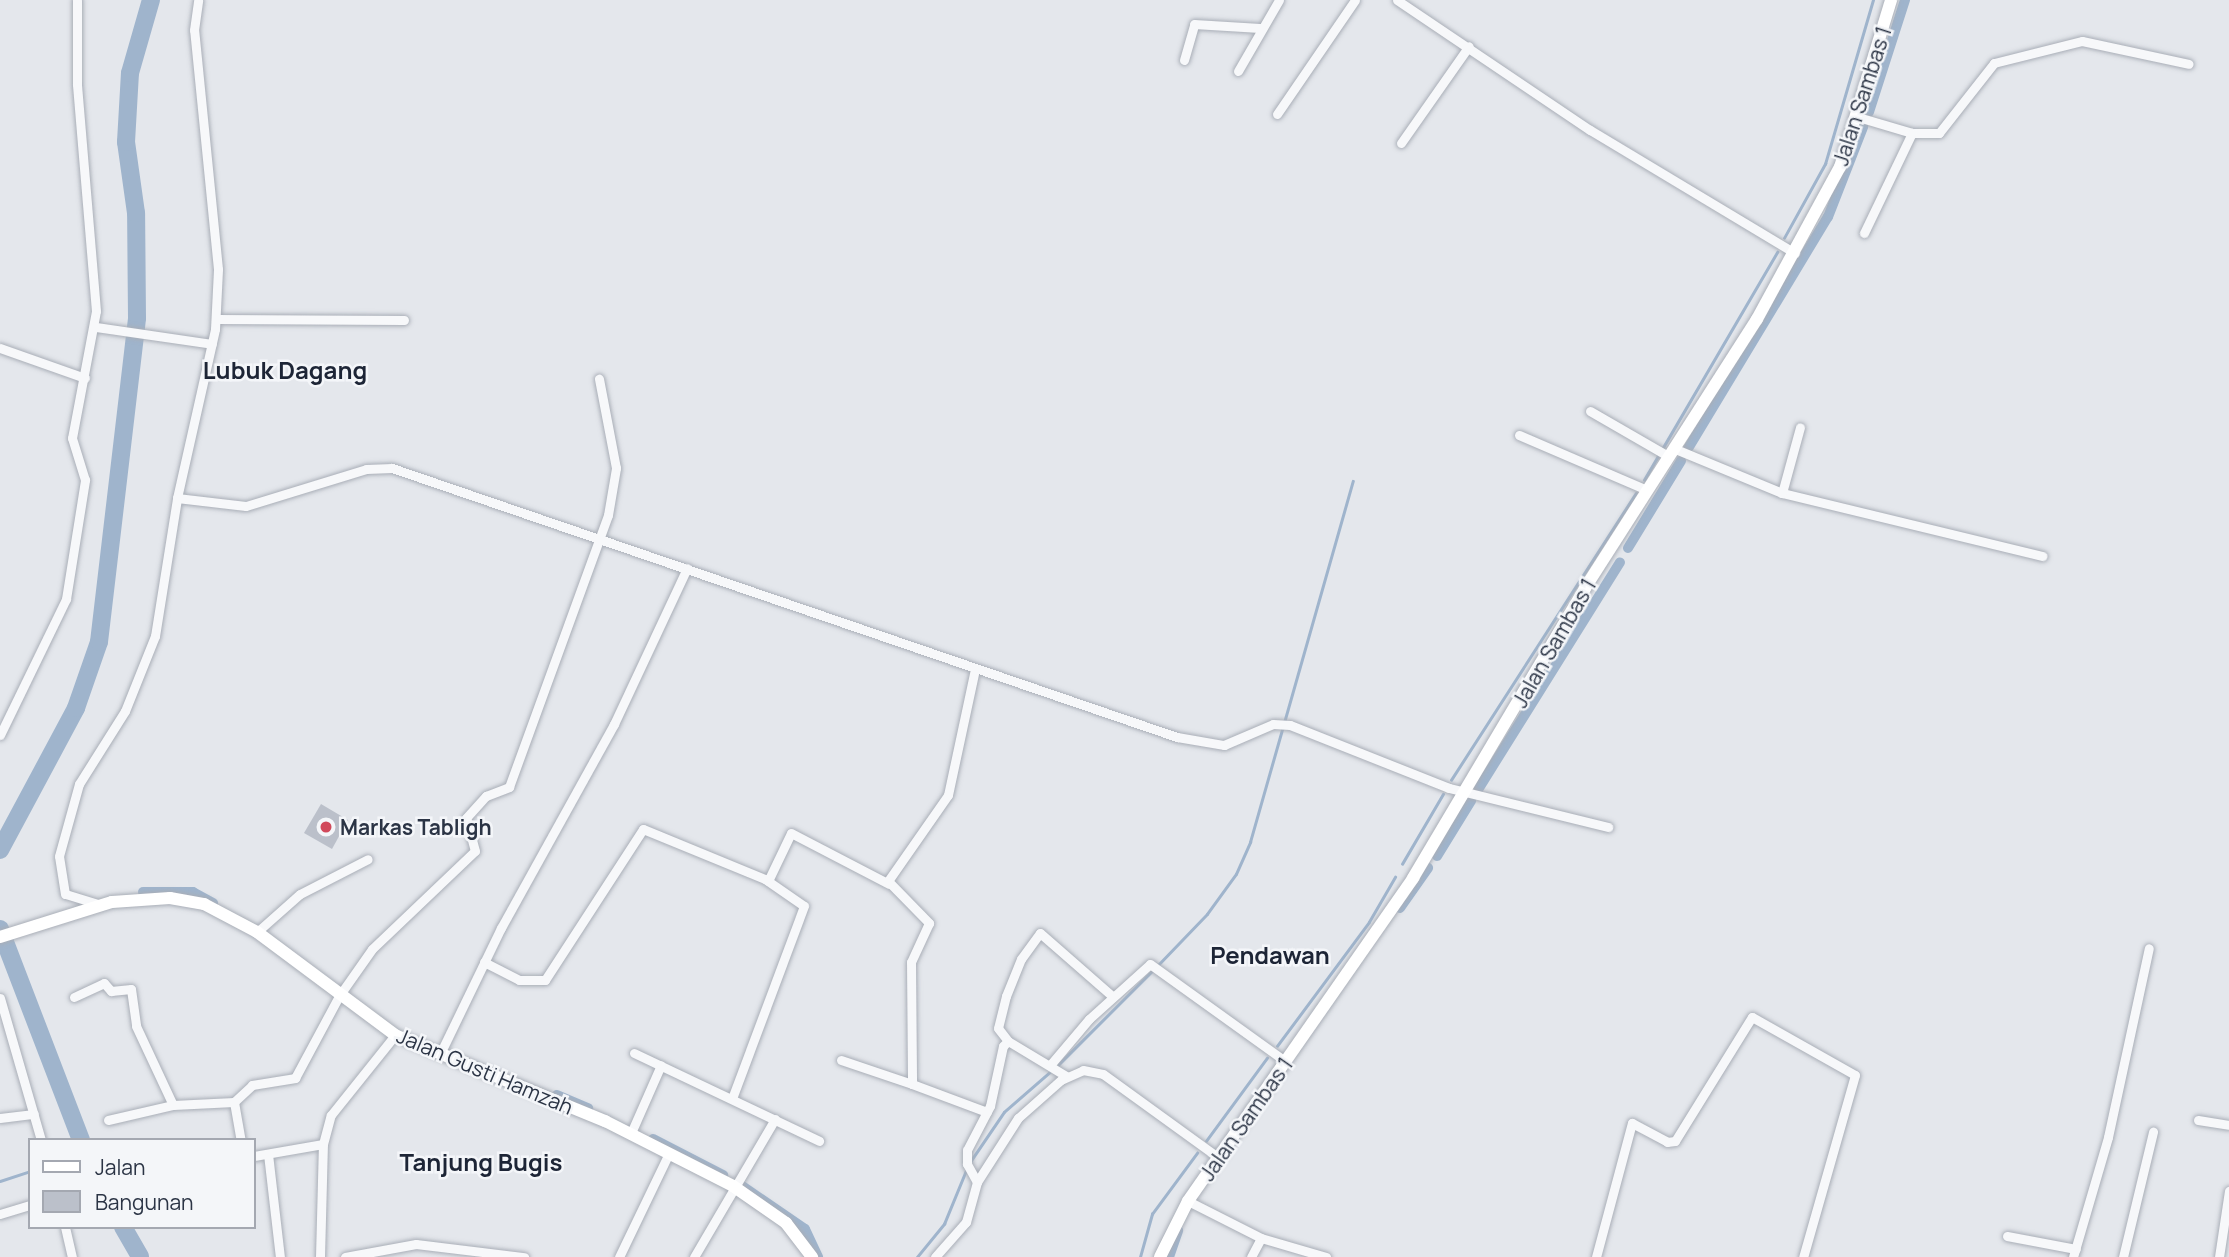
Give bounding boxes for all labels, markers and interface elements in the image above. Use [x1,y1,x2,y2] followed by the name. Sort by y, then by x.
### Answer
[1828,23,1896,169] street label: Jalan Sambas 1
[203,356,367,384] district label: Lubuk Dagang
[1507,574,1601,712] street label: Jalan Sambas 1
[340,814,492,840] place label: Markas Tabligh
[318,819,334,835] marker: Markas Tabligh
[1210,941,1330,969] district label: Pendawan
[393,1022,577,1120] street label: Jalan Gusti Hamzah
[1194,1053,1298,1185] street label: Jalan Sambas 1
[28,1138,256,1229] legend
[400,1148,562,1176] district label: Tanjung Bugis
[95,1153,145,1181] text: Jalan
[95,1188,194,1216] text: Bangunan

